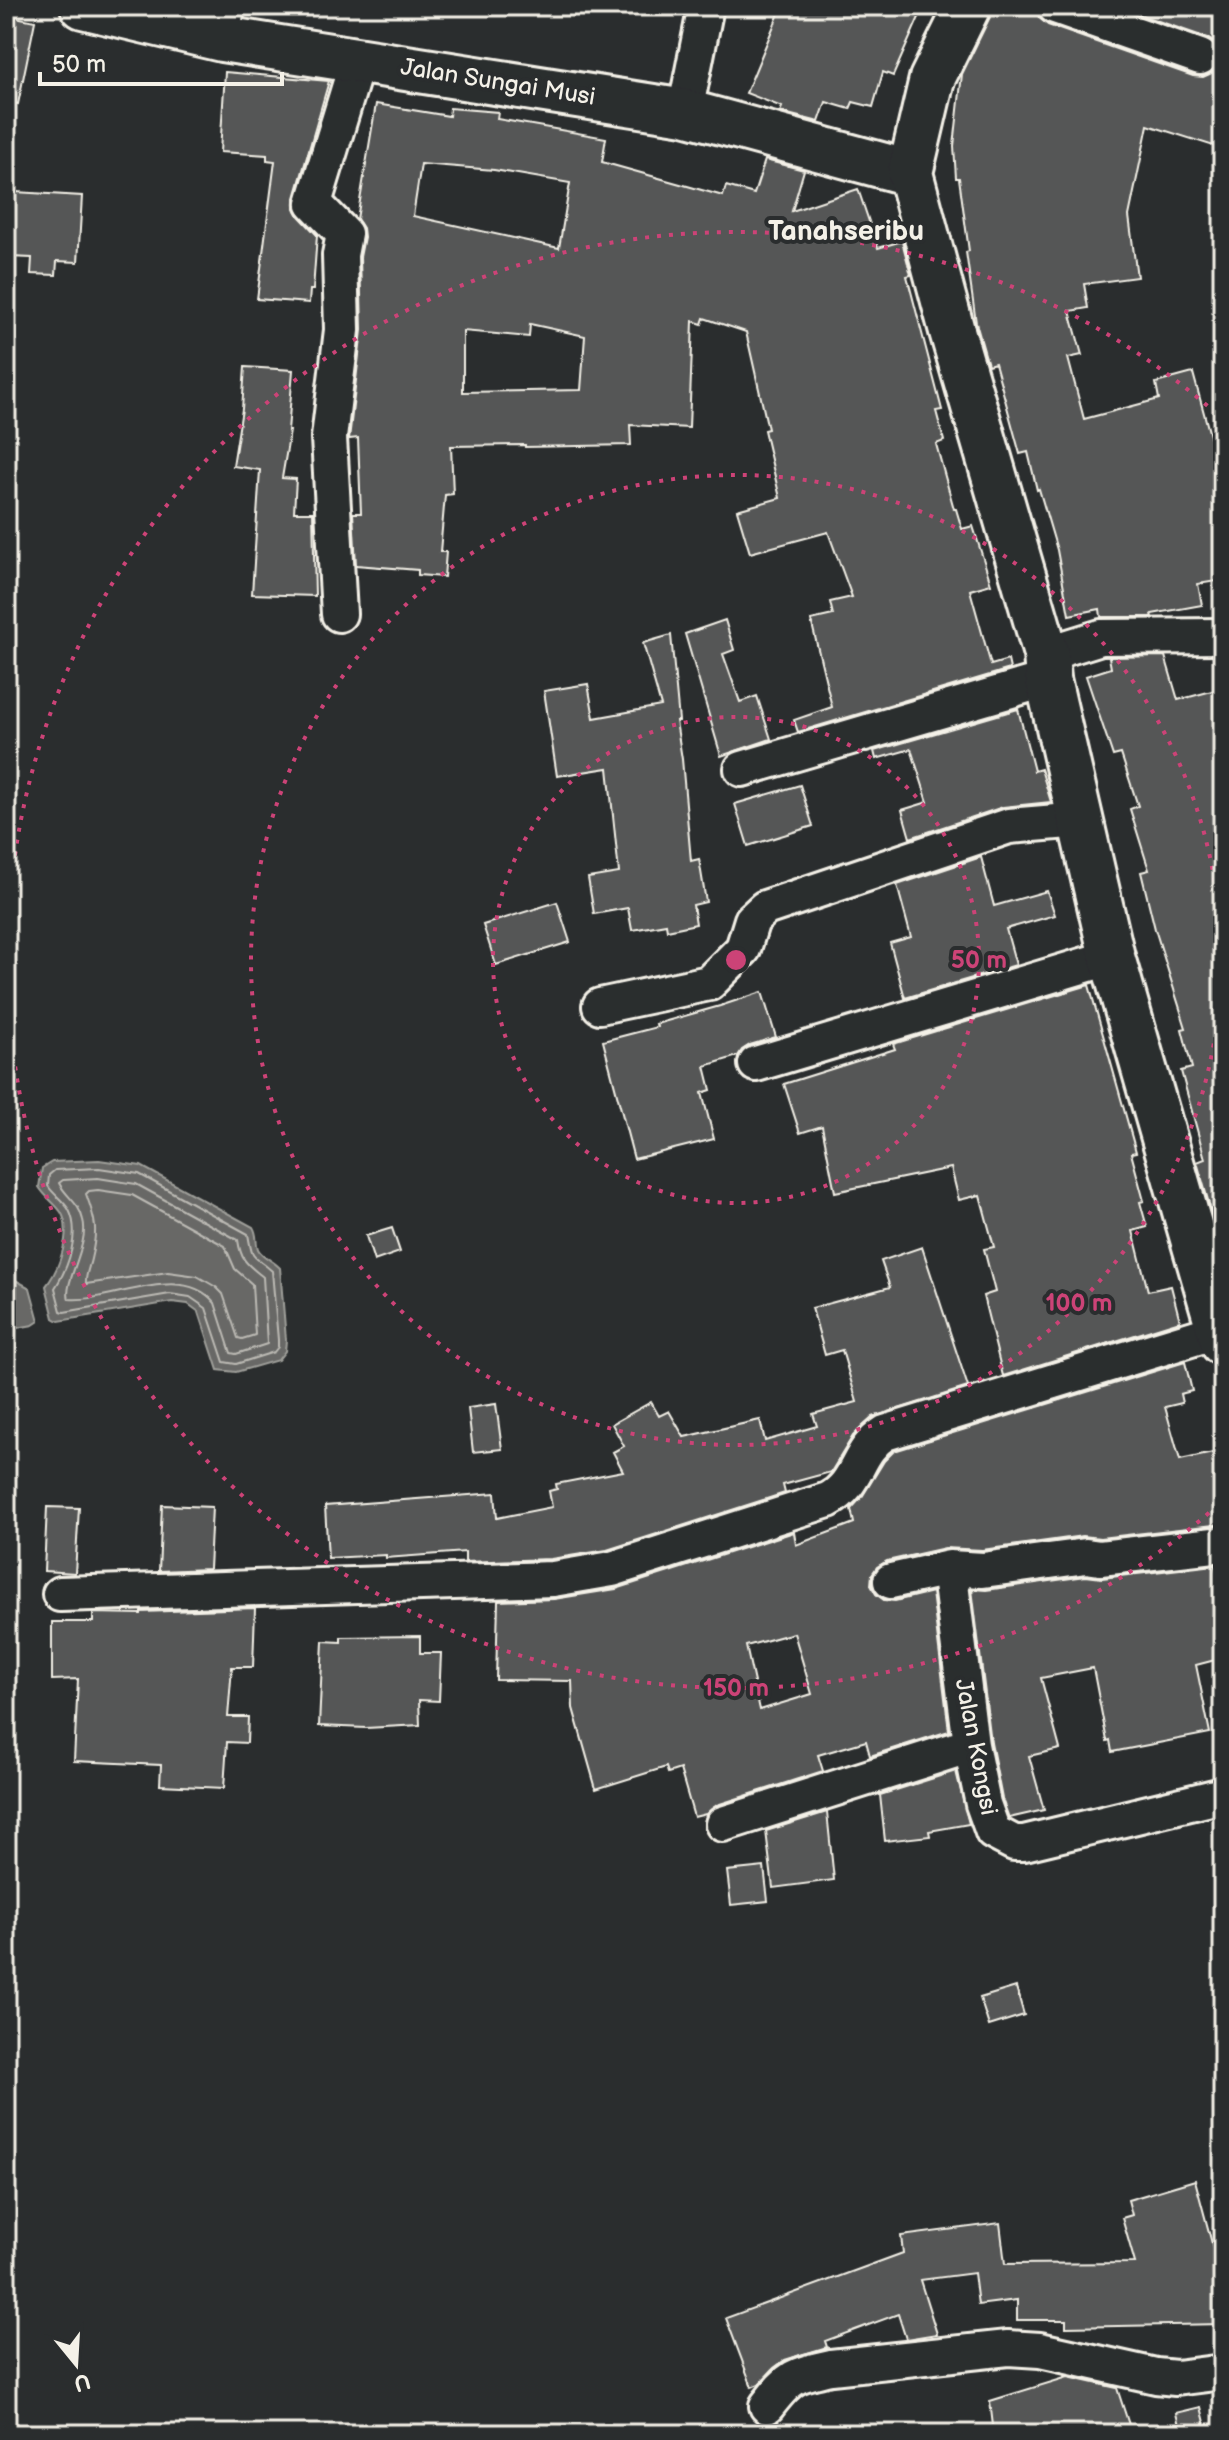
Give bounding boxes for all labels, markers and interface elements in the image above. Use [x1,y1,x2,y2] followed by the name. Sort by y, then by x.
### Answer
[40,36,282,86] scale bar
[52,50,106,79] text: 50 m
[399,52,597,112] street label: Jalan Sungai Musi
[768,215,924,248] district label: Tanahseribu
[722,946,750,974] centre of rings
[951,946,1007,975] text: 50 m
[1046,1289,1112,1318] text: 100 m
[703,1674,769,1703] text: 150 m
[949,1676,1003,1818] street label: Jalan Kongsi
[36,2324,116,2404] north arrow
[70,2366,93,2397] text: U

